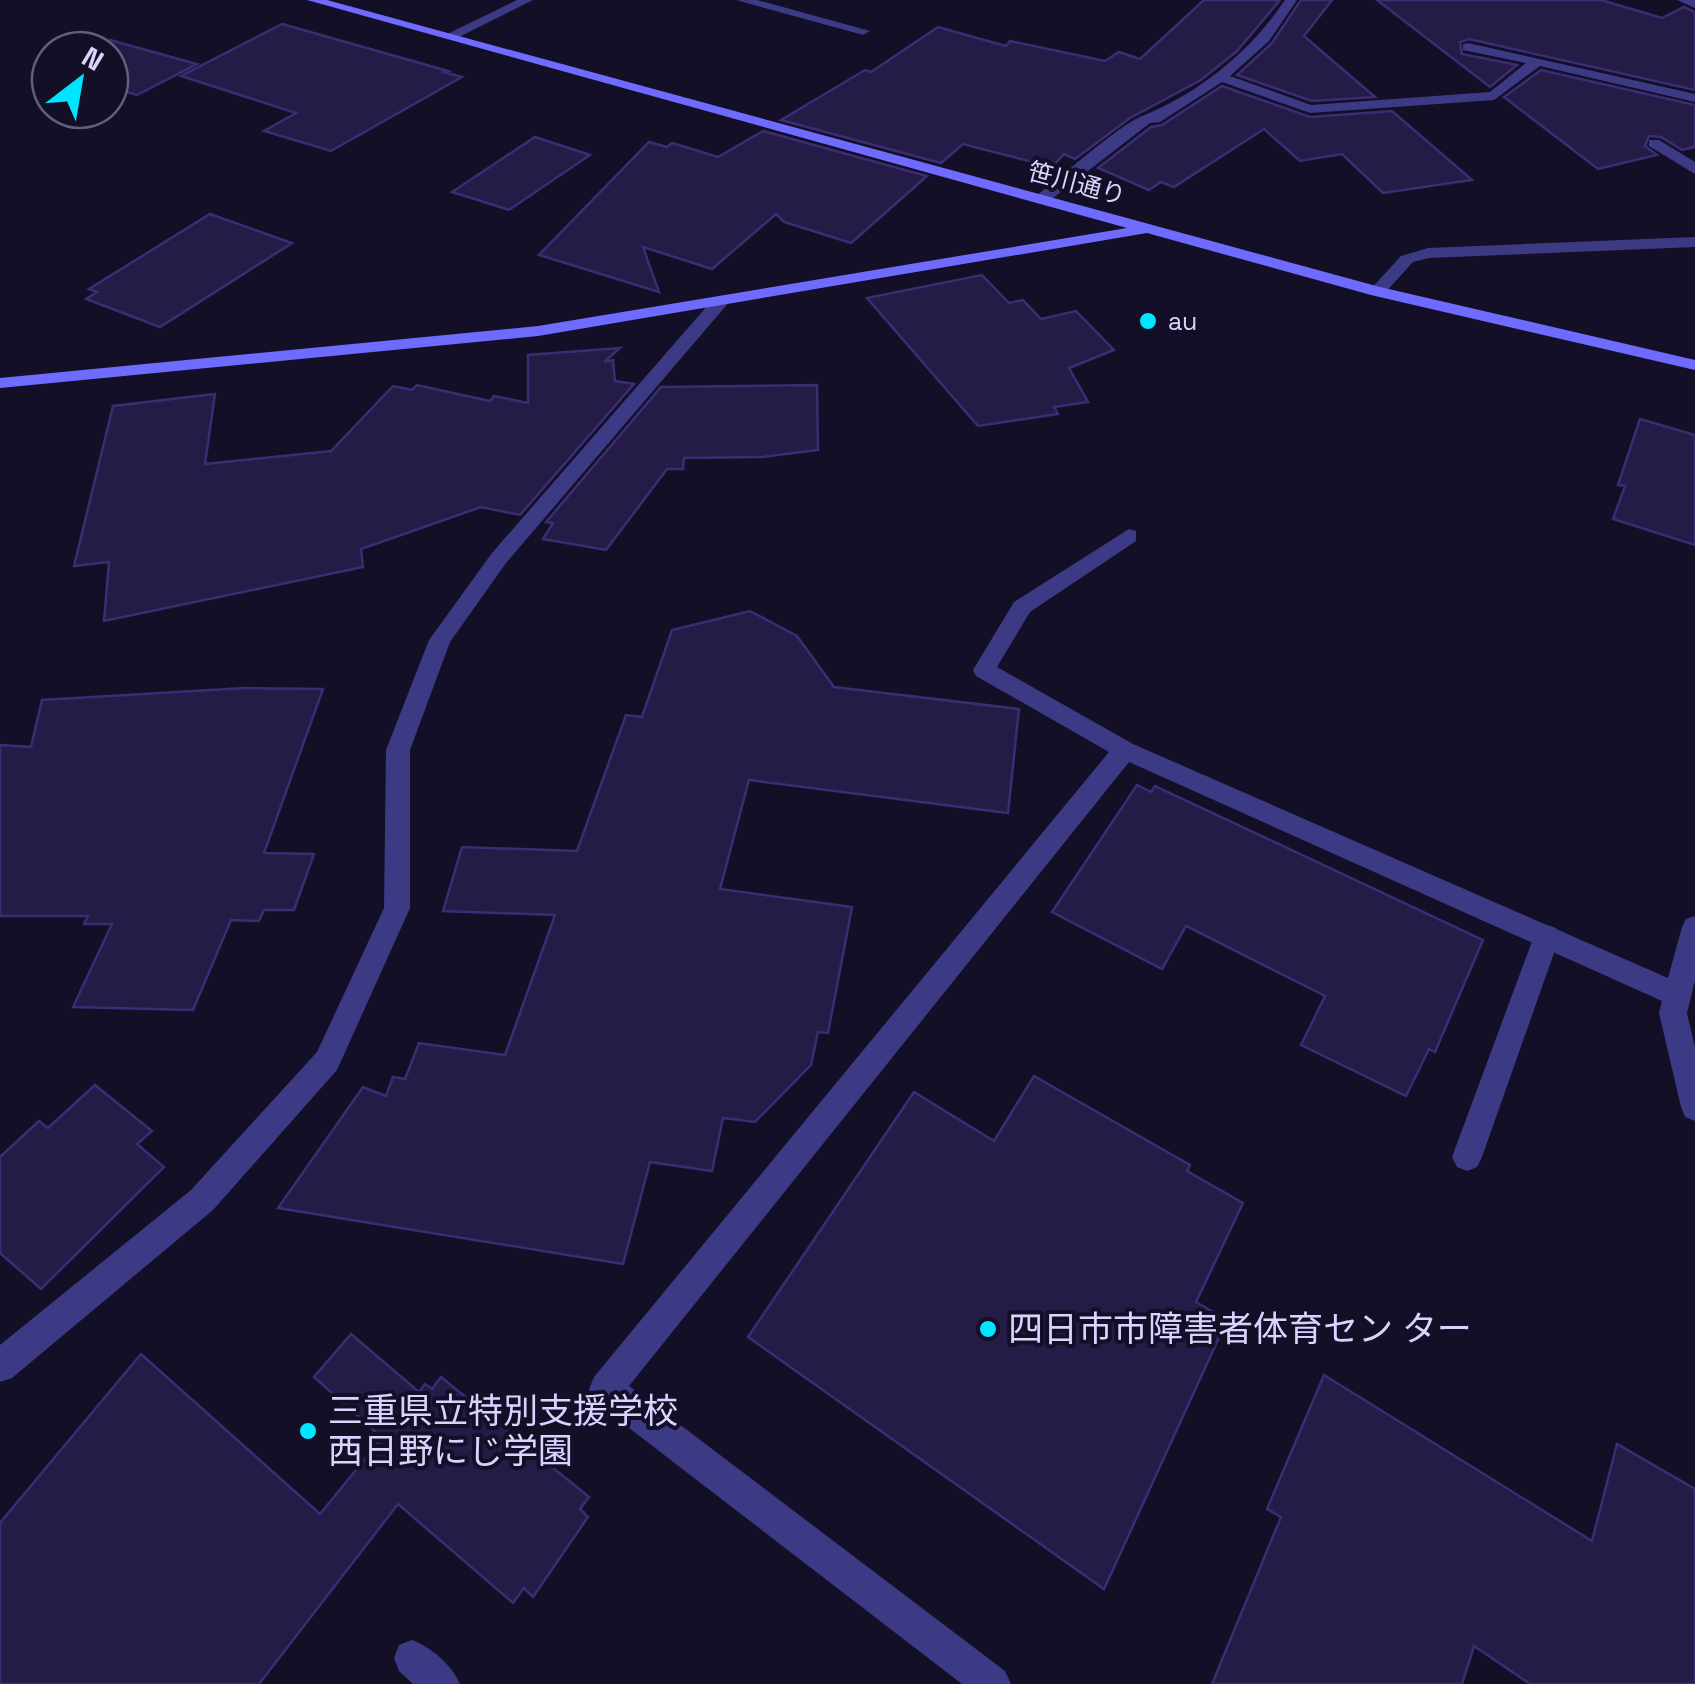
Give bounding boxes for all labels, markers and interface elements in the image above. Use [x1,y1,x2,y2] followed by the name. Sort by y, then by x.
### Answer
[30,30,130,130] north arrow
[76,38,110,79] text: N
[1025,155,1129,211] street label: 笹川通り
[1168,305,1197,337] place label: au
[1137,310,1159,332] marker: au
[1008,1307,1472,1351] place label: 四日市市障害者体育セン ター
[977,1318,999,1340] marker: 四日市市障害者体育セン ター
[328,1389,678,1473] place label: 三重県立特別支援学校 西日野にじ学園
[297,1420,319,1442] marker: 三重県立特別支援学校 西日野にじ学園

